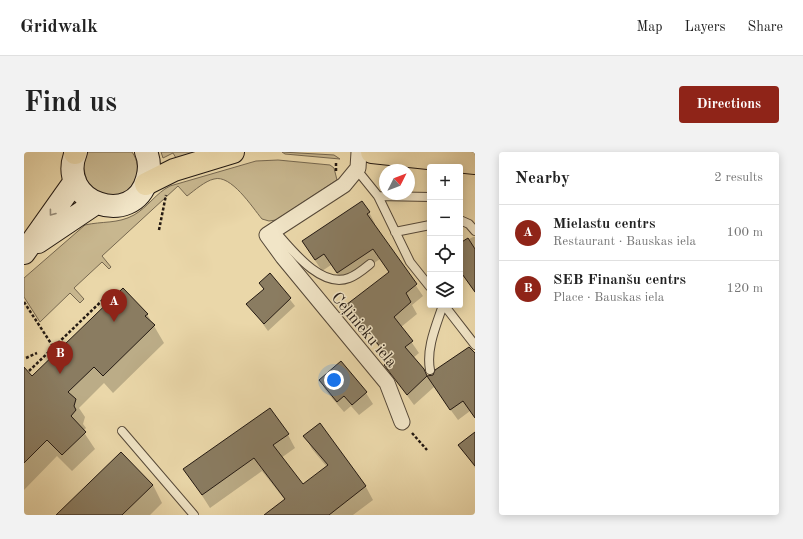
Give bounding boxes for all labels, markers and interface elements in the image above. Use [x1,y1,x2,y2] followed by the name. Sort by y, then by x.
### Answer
[20,18,98,37] text: Gridwalk
[637,20,663,34] text: Map
[685,20,726,34] text: Layers
[748,20,783,34] text: Share
[679,86,779,123] button: Directions
[24,90,117,118] text: Find us
[379,164,415,200] north arrow
[427,164,463,308] map controls
[427,164,463,200] button: +
[515,170,570,187] text: Nearby
[714,171,763,184] text: 2 results
[427,200,463,236] button: −
[50,208,57,215] one-way arrow
[553,217,655,232] text: Mielastu centrs
[523,226,533,239] text: A
[726,226,763,239] text: 100 m
[553,235,696,248] text: Restaurant · Bauskas iela
[427,236,463,272] button: locate
[427,272,463,308] button: layers
[553,273,686,288] text: SEB Finanšu centrs
[523,282,533,295] text: B
[726,282,763,295] text: 120 m
[101,289,127,322] pin: A
[327,290,399,371] street label: Ceļinieku iela
[553,291,664,304] text: Place · Bauskas iela
[47,341,73,374] pin: B
[324,370,344,390] your location

